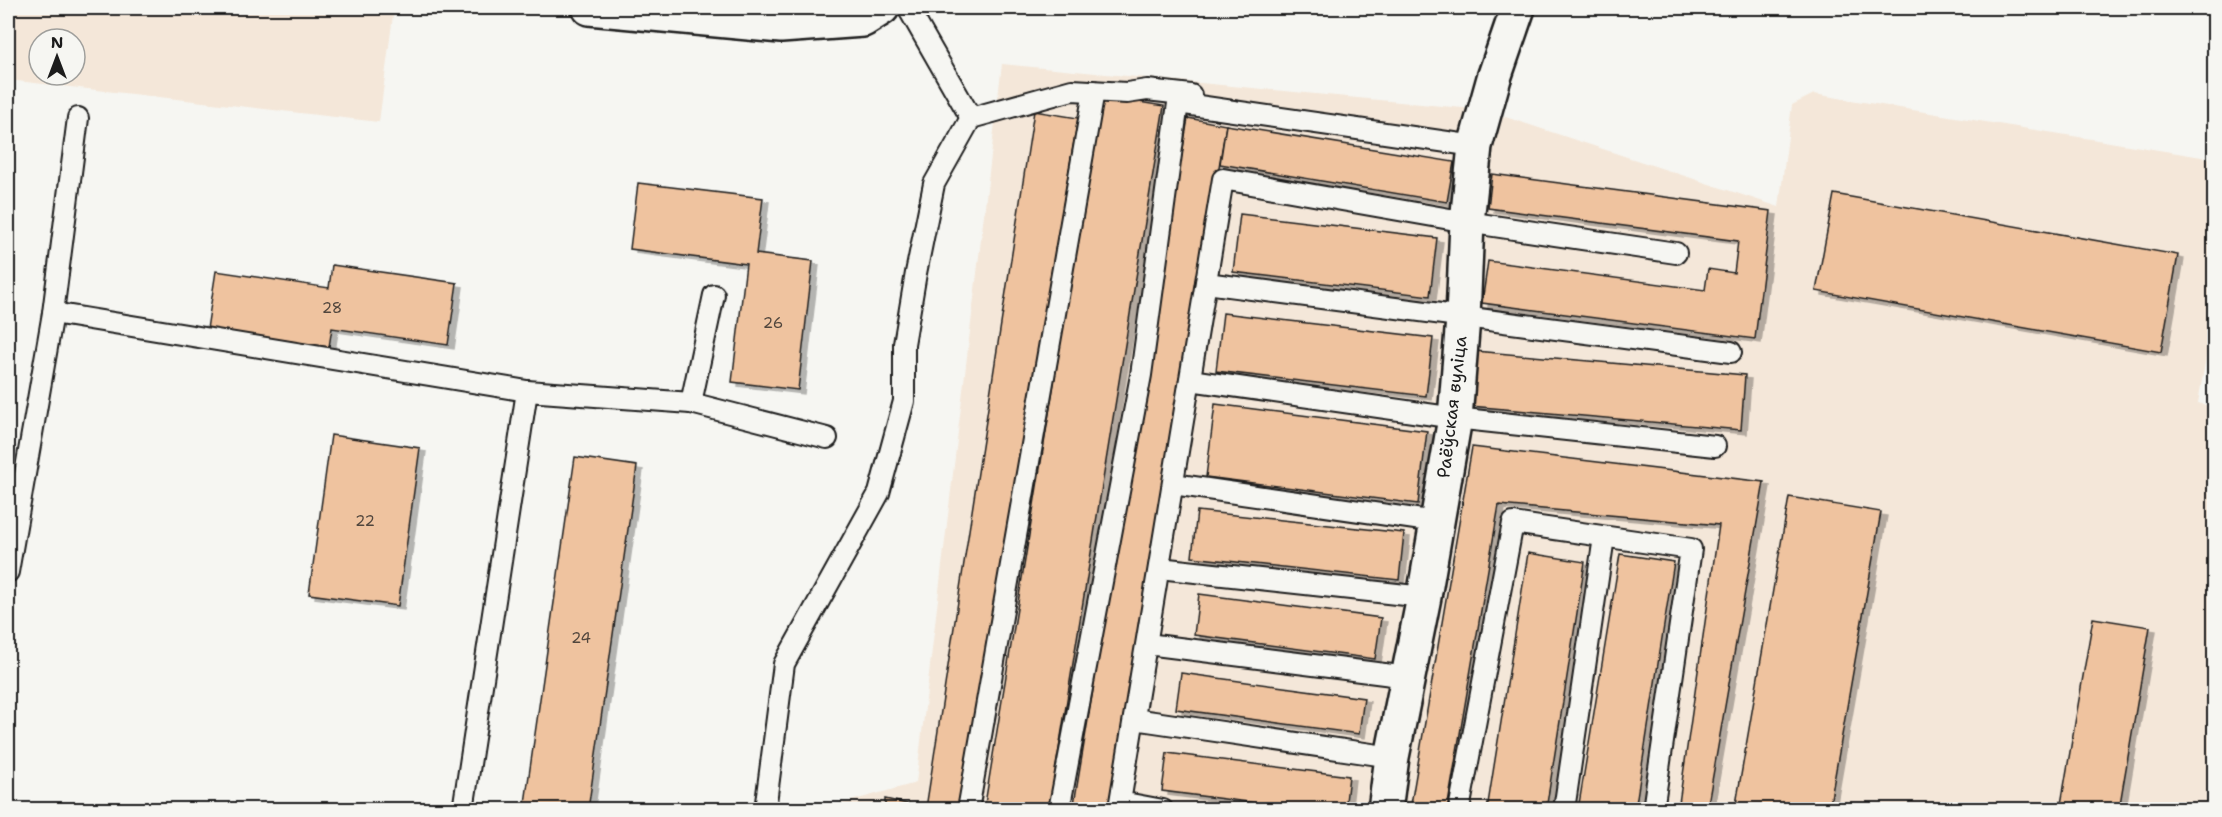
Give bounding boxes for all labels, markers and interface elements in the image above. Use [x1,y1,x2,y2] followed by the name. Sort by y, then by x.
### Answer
[27,27,87,87] north arrow
[51,32,63,53] text: N
[322,298,342,318] house number: 28
[763,313,783,333] house number: 26
[1431,334,1473,480] street label: Раёўская вуліца
[355,511,375,531] house number: 22
[571,628,591,648] house number: 24

